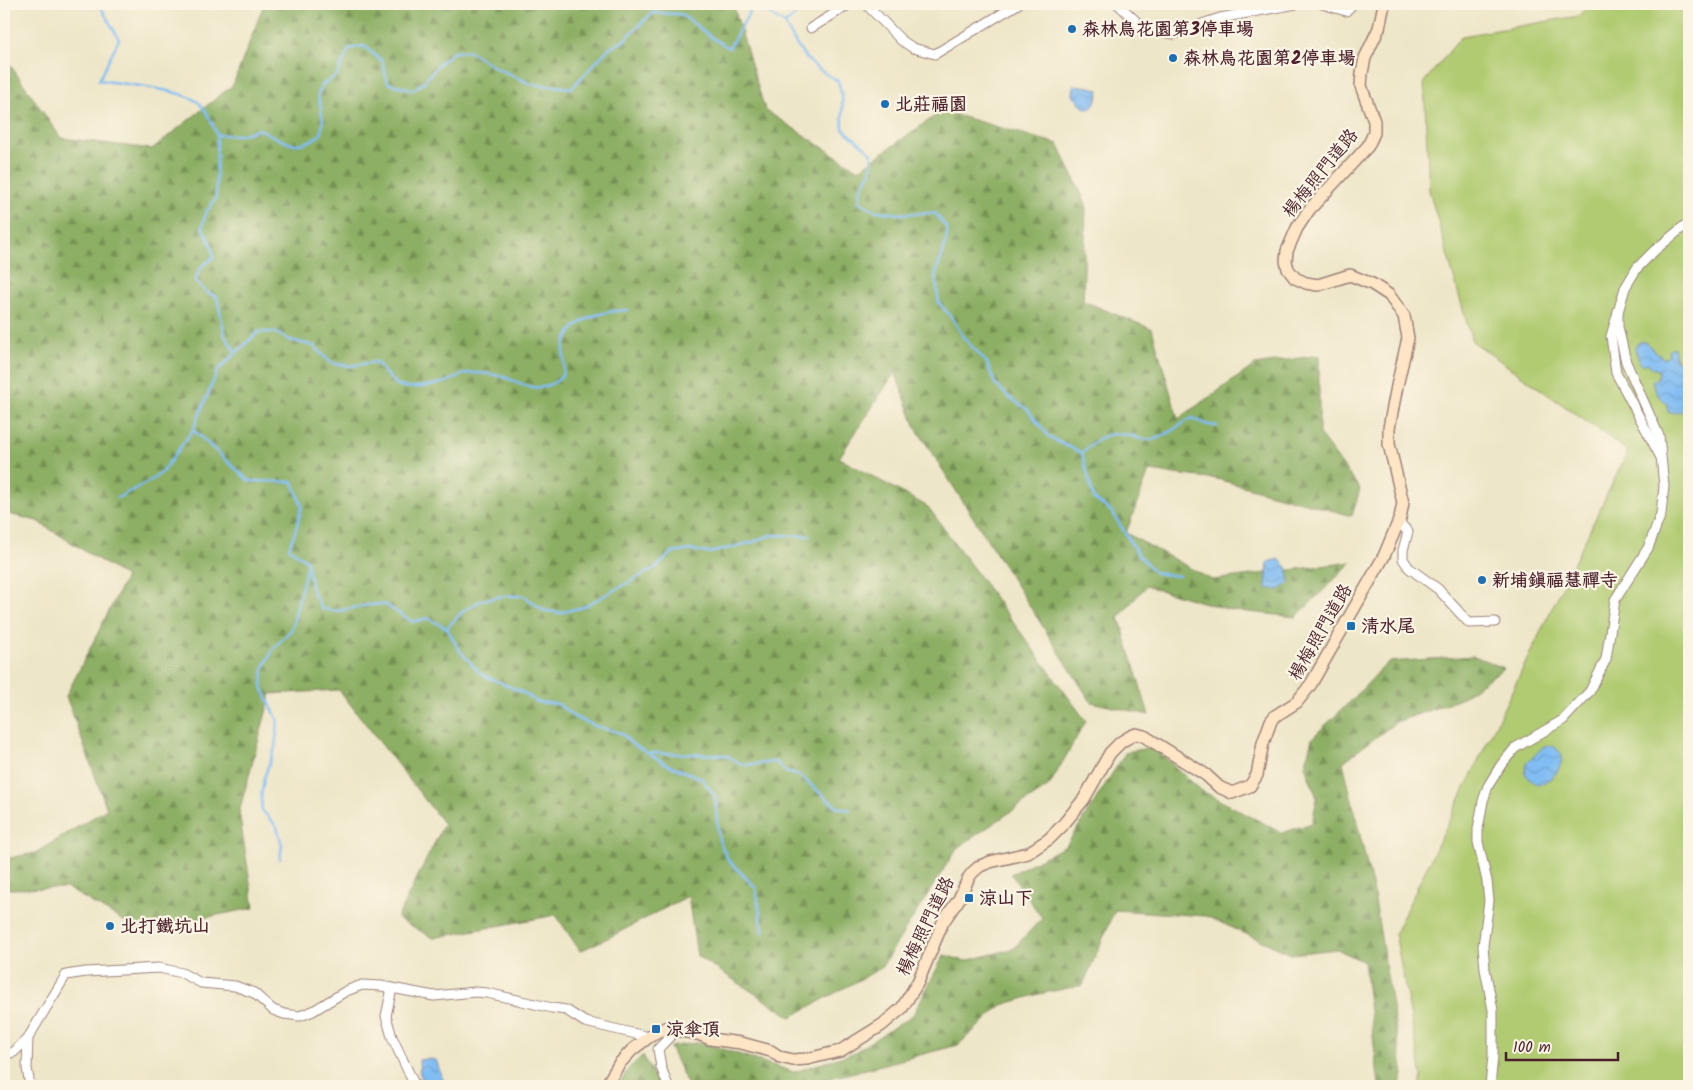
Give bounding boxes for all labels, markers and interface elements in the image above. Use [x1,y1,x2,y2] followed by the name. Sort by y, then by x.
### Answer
[1082,16,1254,45] place label: 森林鳥花園第3停車場
[1066,23,1078,35] marker: 森林鳥花園第3停車場
[1183,45,1356,74] place label: 森林鳥花園第2停車場
[1167,52,1179,64] marker: 森林鳥花園第2停車場
[895,91,967,120] place label: 北莊福園
[879,98,891,110] marker: 北莊福園
[1276,123,1366,225] street label: 楊梅照門道路
[1492,567,1618,596] place label: 新埔鎮福慧禪寺
[1476,574,1488,586] marker: 新埔鎮福慧禪寺
[1282,579,1361,687] street label: 楊梅照門道路
[1361,613,1415,642] place label: 清水尾
[1345,620,1357,632] marker: 清水尾
[890,872,963,982] street label: 楊梅照門道路
[979,885,1033,914] place label: 涼山下
[963,892,975,904] marker: 涼山下
[120,913,210,942] place label: 北打鐵坑山
[104,920,116,932] marker: 北打鐵坑山
[666,1016,720,1045] place label: 涼傘頂
[650,1023,662,1035] marker: 涼傘頂
[1506,1030,1618,1062] scale bar
[1513,1036,1551,1060] text: 100 m

